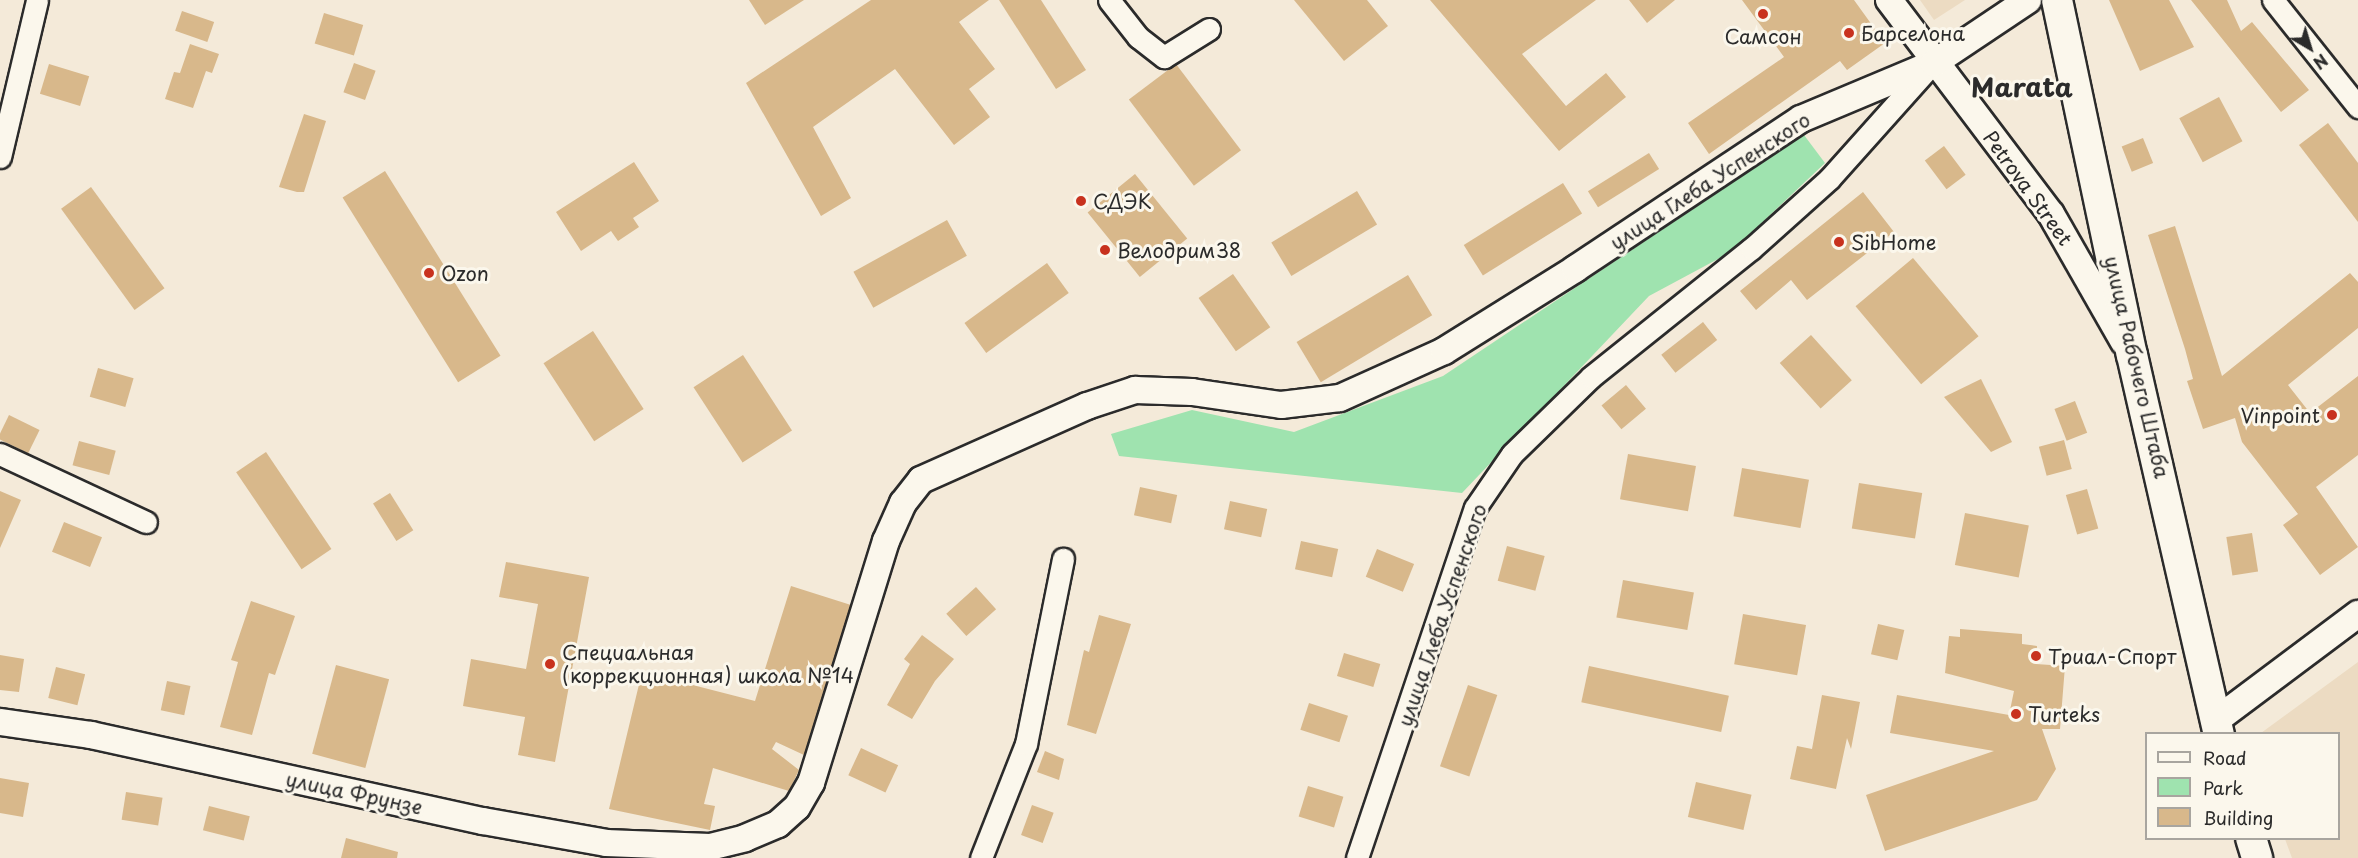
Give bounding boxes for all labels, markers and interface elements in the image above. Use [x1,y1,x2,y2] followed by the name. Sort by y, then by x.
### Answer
[1756,7,1770,21] marker: Самсон
[2280,18,2340,78] north arrow
[1861,21,1965,45] place label: Барселона
[1724,24,1802,48] place label: Самсон
[1842,26,1856,40] marker: Барселона
[2309,49,2333,76] text: N
[1971,71,2073,103] district label: Marata
[1604,107,1816,255] street label: улица Глеба Успенского
[1978,125,2078,251] street label: Petrova Street
[1093,189,1152,213] place label: СДЭК
[1074,194,1088,208] marker: СДЭК
[1851,230,1936,254] place label: SibHome
[1832,235,1846,249] marker: SibHome
[1117,238,1241,262] place label: Велодрим38
[1098,243,1112,257] marker: Велодрим38
[2100,253,2174,481] street label: улица Рабочего Штаба
[441,261,489,285] place label: Ozon
[422,266,436,280] marker: Ozon
[2240,403,2320,427] place label: Vinpoint
[2325,408,2339,422] marker: Vinpoint
[1392,499,1492,731] street label: улица Глеба Успенского
[562,640,855,687] place label: Специальная (коррекционная) школа №14
[2048,644,2176,668] place label: Триал-Спорт
[2029,649,2043,663] marker: Триал-Спорт
[543,657,557,671] marker: Специальная (коррекционная) школа №14
[2028,702,2100,726] place label: Turteks
[2009,707,2023,721] marker: Turteks
[2145,732,2340,840] legend
[2203,744,2247,771] text: Road
[283,767,425,819] street label: улица Фрунзе
[2203,774,2243,801] text: Park
[2203,804,2273,831] text: Building

